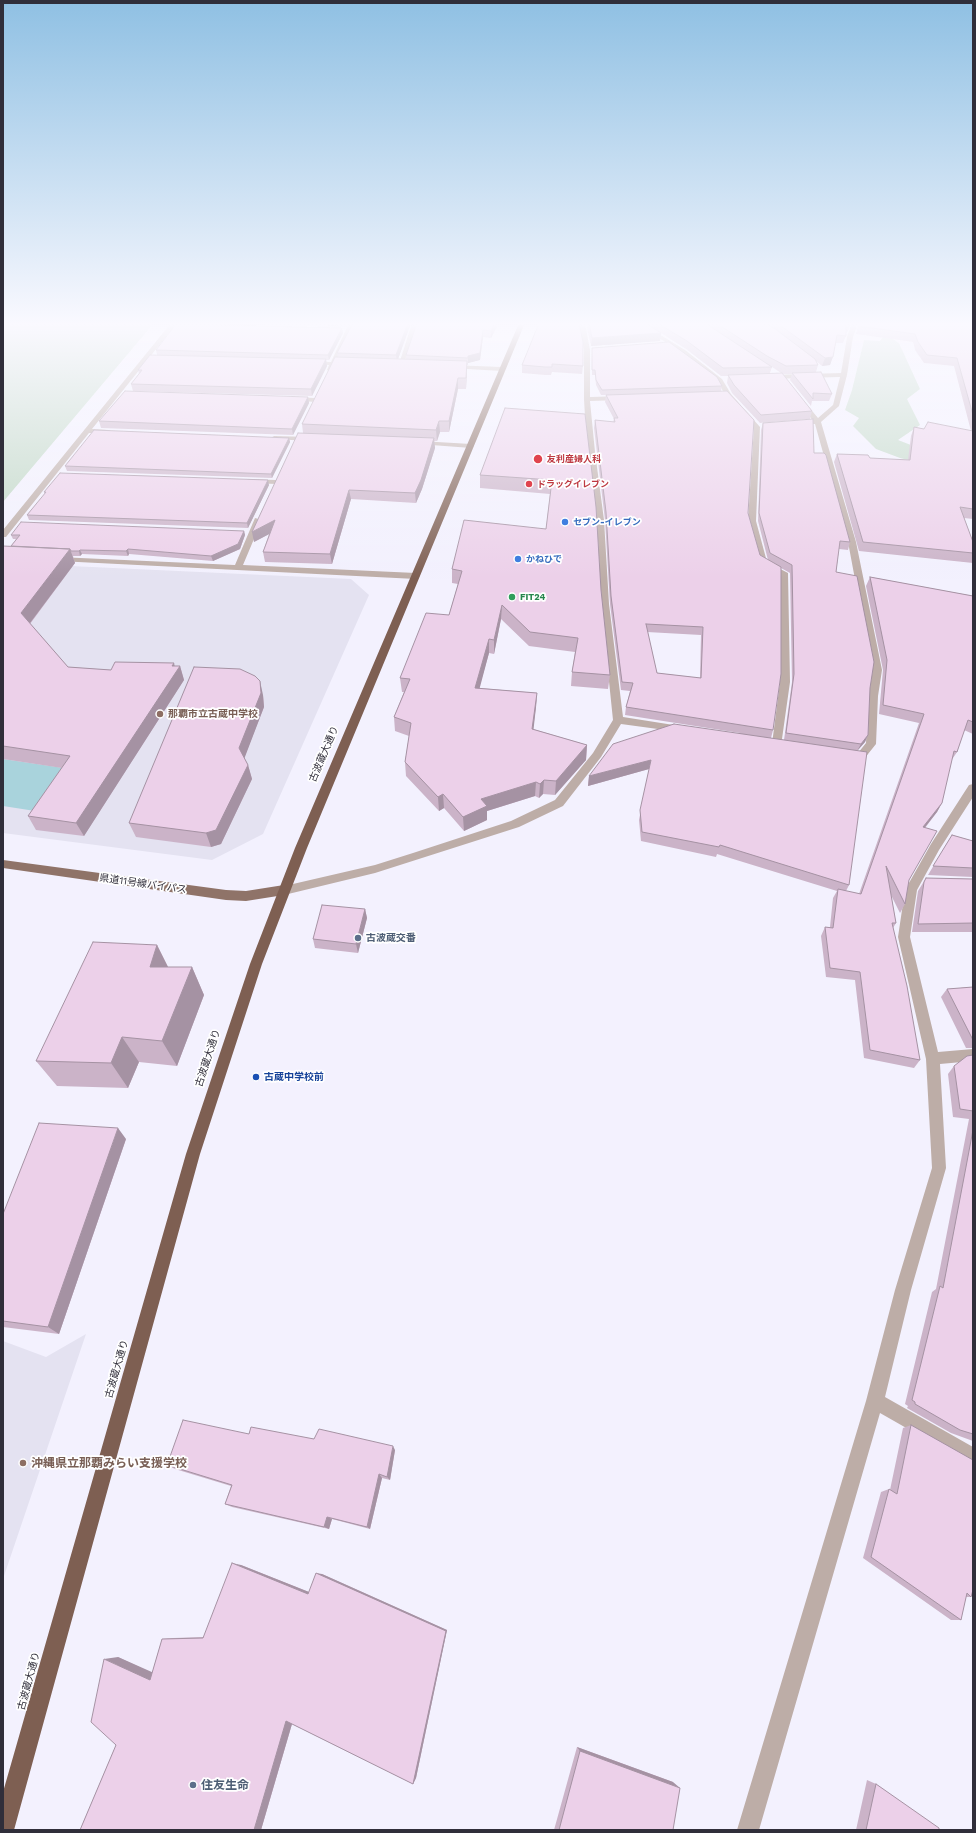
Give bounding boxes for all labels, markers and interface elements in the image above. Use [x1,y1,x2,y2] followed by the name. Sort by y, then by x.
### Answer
[532,453,544,465] marker: 友利産婦人科
[547,454,601,464] place label: 友利産婦人科
[524,479,534,489] marker: ドラッグイレブン
[537,479,609,489] place label: ドラッグイレブン
[560,517,570,527] marker: セブン-イレブン
[573,517,641,527] place label: セブン-イレブン
[513,554,523,564] marker: かねひで
[526,554,562,564] place label: かねひで
[507,592,517,602] marker: FIT24
[520,592,545,602] place label: FIT24
[168,708,258,720] place label: 那覇市立古蔵中学校
[155,709,165,719] marker: 那覇市立古蔵中学校
[307,724,341,784] street label: 古波蔵大通り
[99,872,187,896] street label: 県道11号線バイパス
[366,932,416,944] place label: 古波蔵交番
[353,933,363,943] marker: 古波蔵交番
[193,1028,223,1088] street label: 古波蔵大通り
[264,1071,324,1083] place label: 古蔵中学校前
[251,1072,261,1082] marker: 古蔵中学校前
[103,1339,131,1399] street label: 古波蔵大通り
[31,1456,187,1470] place label: 沖縄県立那覇みらい支援学校
[18,1458,28,1468] marker: 沖縄県立那覇みらい支援学校
[15,1650,43,1712] street label: 古波蔵大通り
[201,1778,249,1792] place label: 住友生命
[188,1780,198,1790] marker: 住友生命

